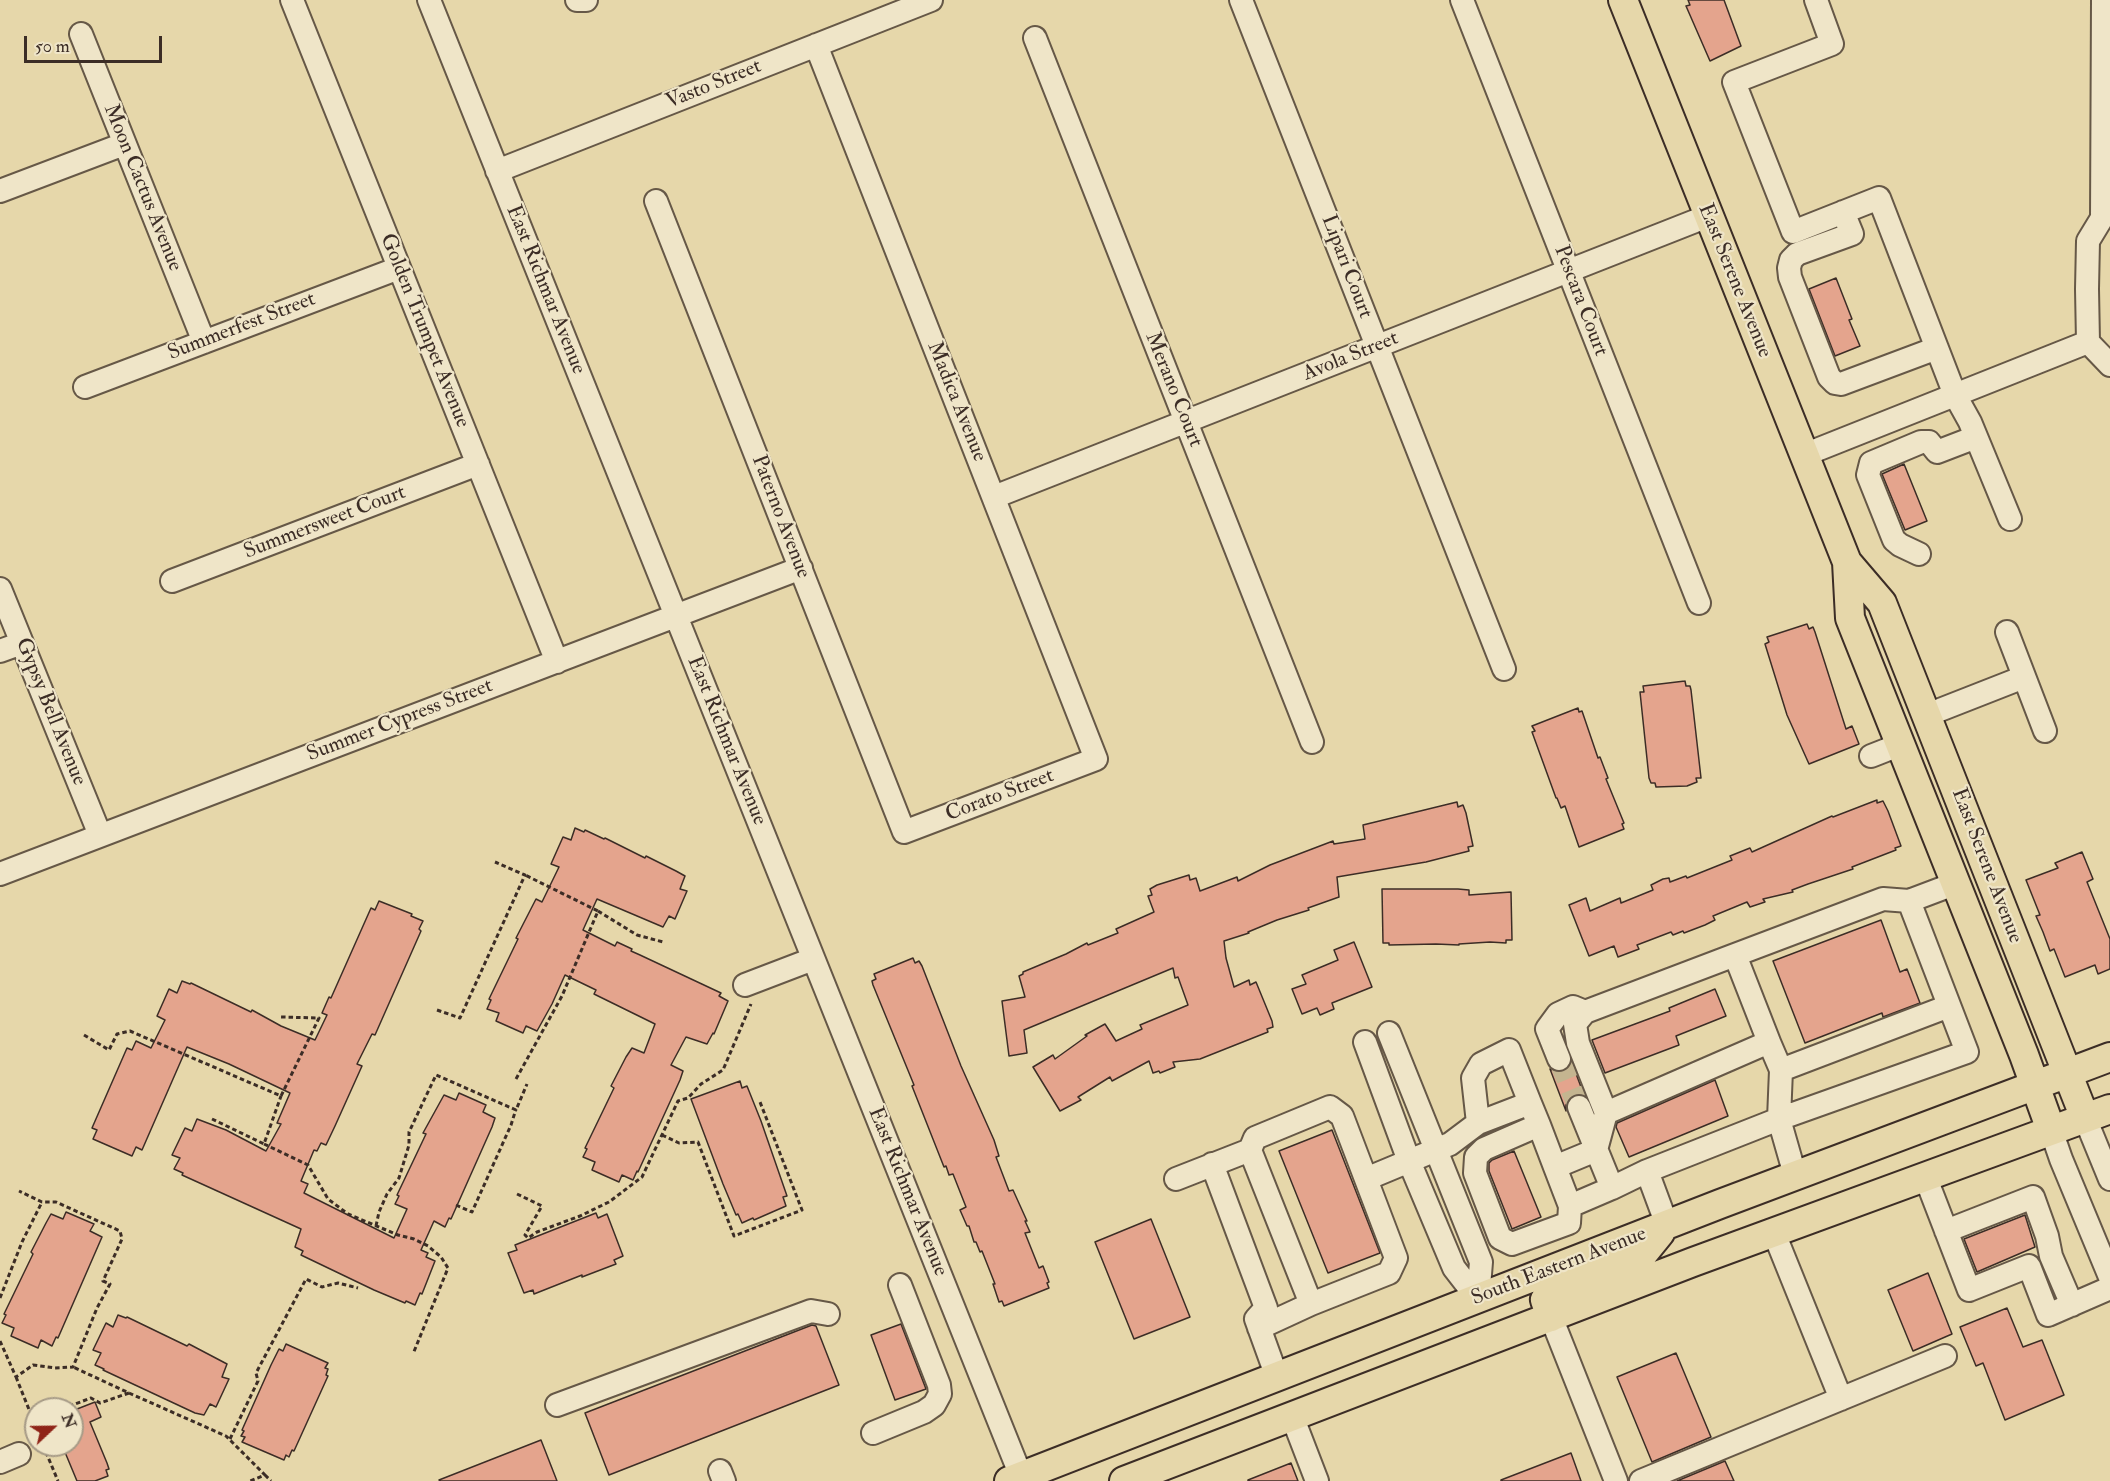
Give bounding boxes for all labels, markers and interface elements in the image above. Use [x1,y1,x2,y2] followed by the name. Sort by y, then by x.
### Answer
[27,24,165,62] scale bar
[35,35,70,58] text: 50 m
[663,54,765,116] street label: Vasto Street
[97,101,187,275] street label: Moon Cactus Avenue
[1692,200,1776,362] street label: East Serene Avenue
[500,202,590,378] street label: East Richmar Avenue
[1315,212,1377,322] street label: Lipari Court
[374,230,474,432] street label: Golden Trumpet Avenue
[1547,242,1613,360] street label: Pescara Court
[165,287,319,367] street label: Summerfest Street
[1300,326,1402,388] street label: Avola Street
[1139,329,1207,451] street label: Merano Court
[921,338,991,466] street label: Madica Avenue
[745,452,815,582] street label: Paterno Avenue
[240,481,410,565] street label: Summersweet Court
[9,635,91,789] street label: Gypsy Bell Avenue
[681,653,771,829] street label: East Richmar Avenue
[304,674,496,768] street label: Summer Cypress Street
[942,764,1058,828] street label: Corato Street
[1945,785,2027,947] street label: East Serene Avenue
[862,1104,952,1280] street label: East Richmar Avenue
[1468,1222,1650,1312] street label: South Eastern Avenue
[24,1397,84,1457] north arrow
[57,1411,81,1431] text: N

